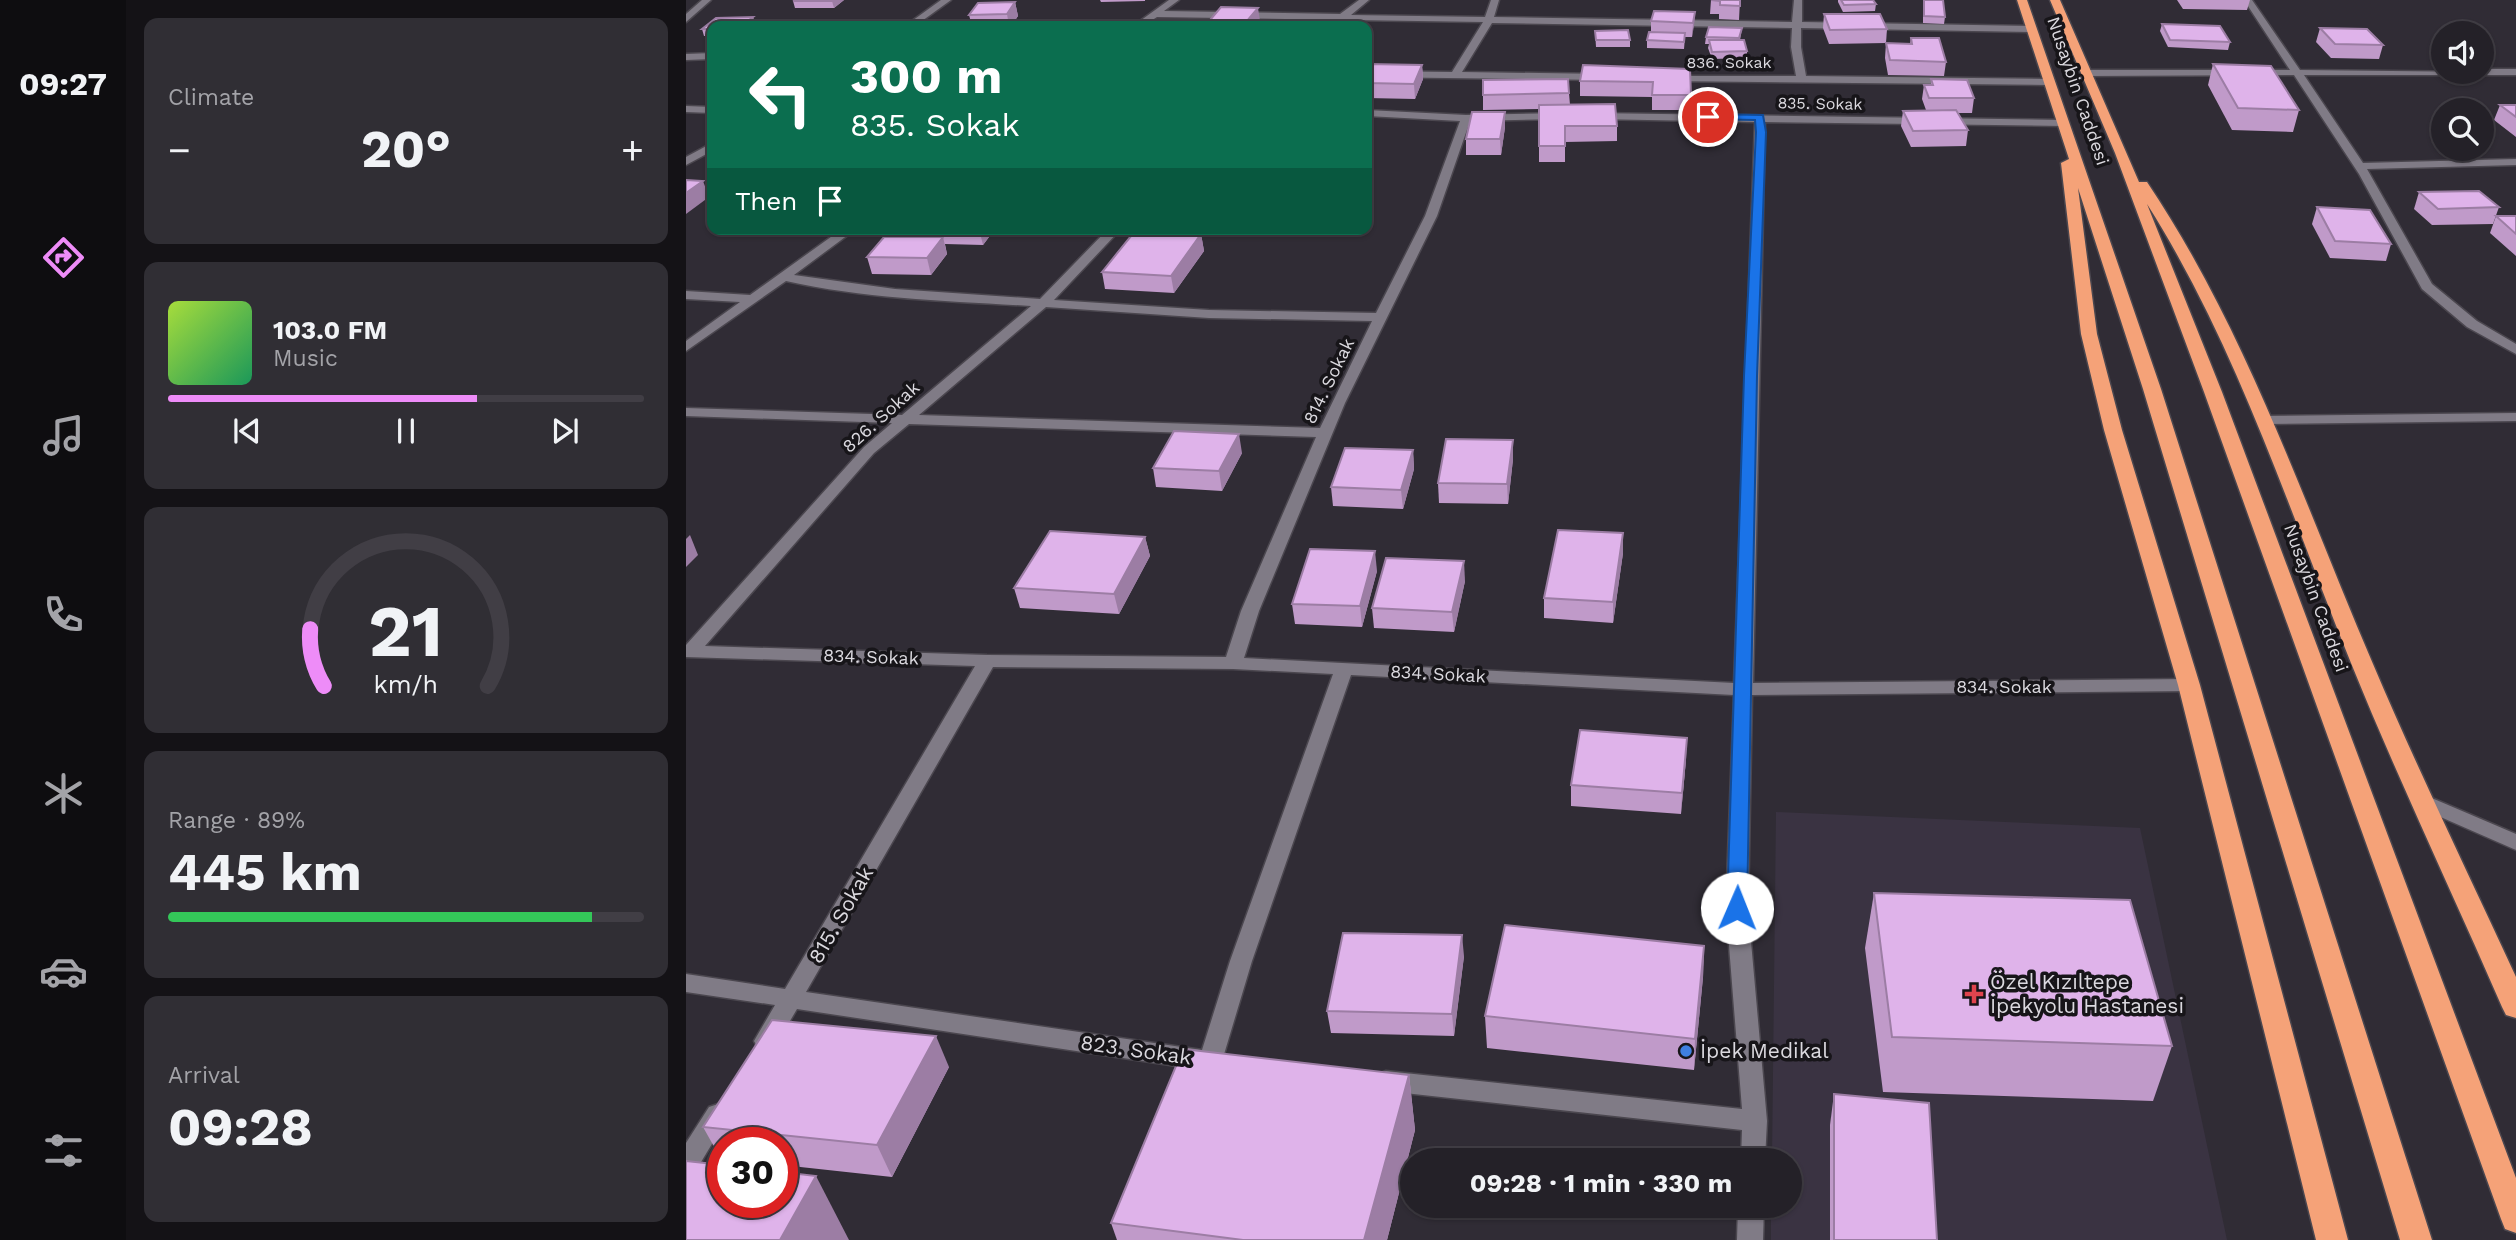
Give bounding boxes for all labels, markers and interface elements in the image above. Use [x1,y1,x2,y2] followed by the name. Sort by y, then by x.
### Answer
[2043,14,2114,168] street label: Nusaybin Caddesi
[2431,21,2494,161] map controls
[2431,21,2494,84] button: sound
[850,47,1002,105] text: 300 m
[735,49,826,140] icon: left
[1686,53,1772,72] street label: 836. Sokak
[19,65,107,103] text: 09:27
[168,84,254,111] text: Climate
[1678,87,1738,147] pin
[1777,93,1863,114] street label: 835. Sokak
[1689,98,1727,136] icon: arrive
[2431,98,2494,161] button: search
[850,106,1020,144] text: 835. Sokak
[361,119,451,180] text: 20°
[168,128,191,172] text: −
[621,128,644,172] text: +
[811,182,849,220] icon: arrive
[735,186,797,216] text: Then
[39,233,88,282] icon: directions
[273,315,387,345] text: 103.0 FM
[1299,335,1358,427] street label: 814. Sokak
[273,345,338,372] text: Music
[838,377,923,457] street label: 826. Sokak
[39,411,88,460] icon: music
[228,412,266,450] icon: previous
[387,412,425,450] icon: pause
[546,412,584,450] icon: next
[2280,521,2353,675] street label: Nusaybin Caddesi
[369,588,443,674] text: 21
[39,590,88,639] icon: phone
[823,644,919,669] street label: 834. Sokak
[1390,661,1486,686] street label: 834. Sokak
[374,670,438,699] text: km/h
[1956,676,2052,697] street label: 834. Sokak
[39,769,88,818] icon: climate
[168,807,305,834] text: Range · 89%
[168,842,362,903] text: 445 km
[803,862,878,968] street label: 815. Sokak
[1700,871,1774,945] position arrow
[39,947,88,996] icon: car
[1990,969,2184,1018] place label: Özel Kızıltepe İpekyolu Hastanesi
[1964,984,1984,1004] marker: Özel Kızıltepe İpekyolu Hastanesi
[1079,1029,1193,1070] street label: 823. Sokak
[1700,1038,1829,1063] place label: İpek Medikal
[1678,1043,1694,1059] marker: İpek Medikal
[168,1062,240,1089] text: Arrival
[168,1097,313,1158] text: 09:28
[39,1126,88,1175] icon: filters
[707,1127,798,1218] speed limit sign: 30
[1470,1168,1732,1198] text: 09:28 · 1 min · 330 m

